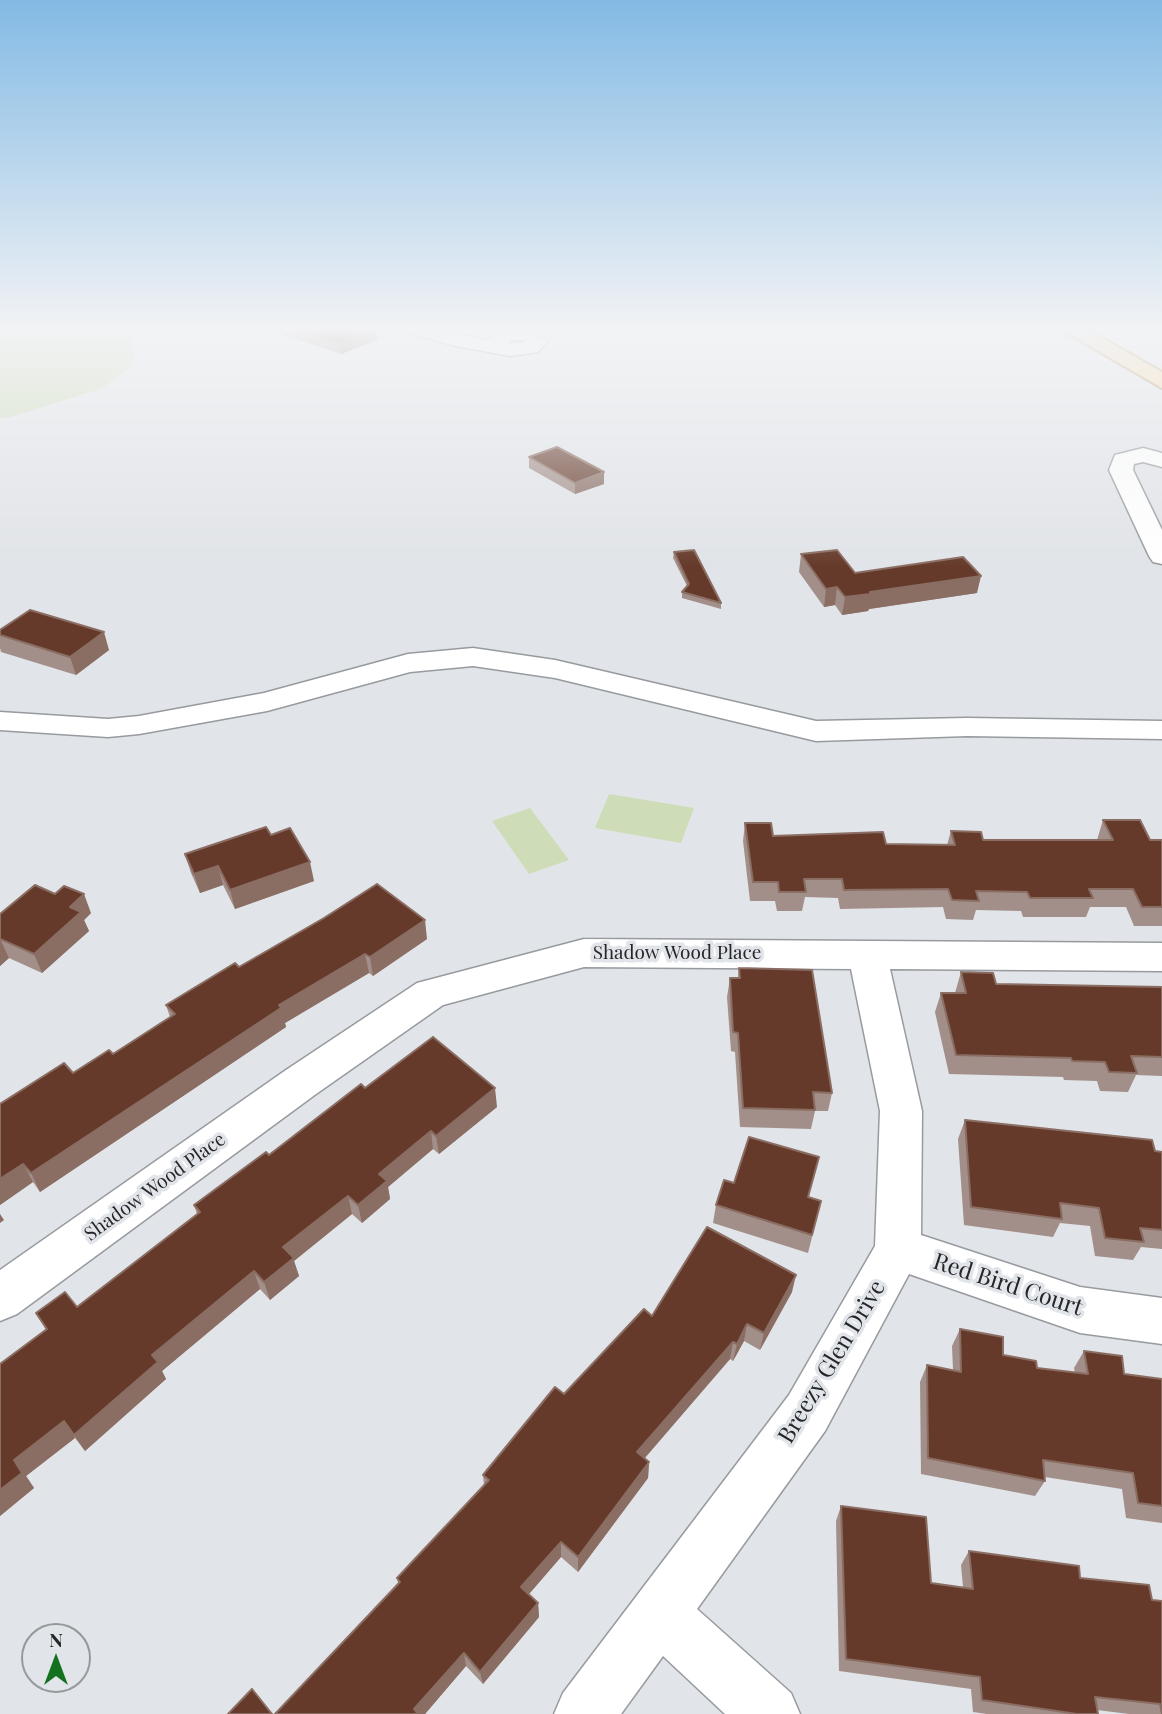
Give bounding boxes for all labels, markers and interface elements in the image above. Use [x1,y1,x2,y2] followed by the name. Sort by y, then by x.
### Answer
[593,942,761,964] street label: Shadow Wood Place
[80,1128,230,1246] street label: Shadow Wood Place
[930,1248,1086,1322] street label: Red Bird Court
[772,1275,892,1449] street label: Breezy Glen Drive
[21,1623,91,1693] north arrow
[49,1626,63,1652] text: N

